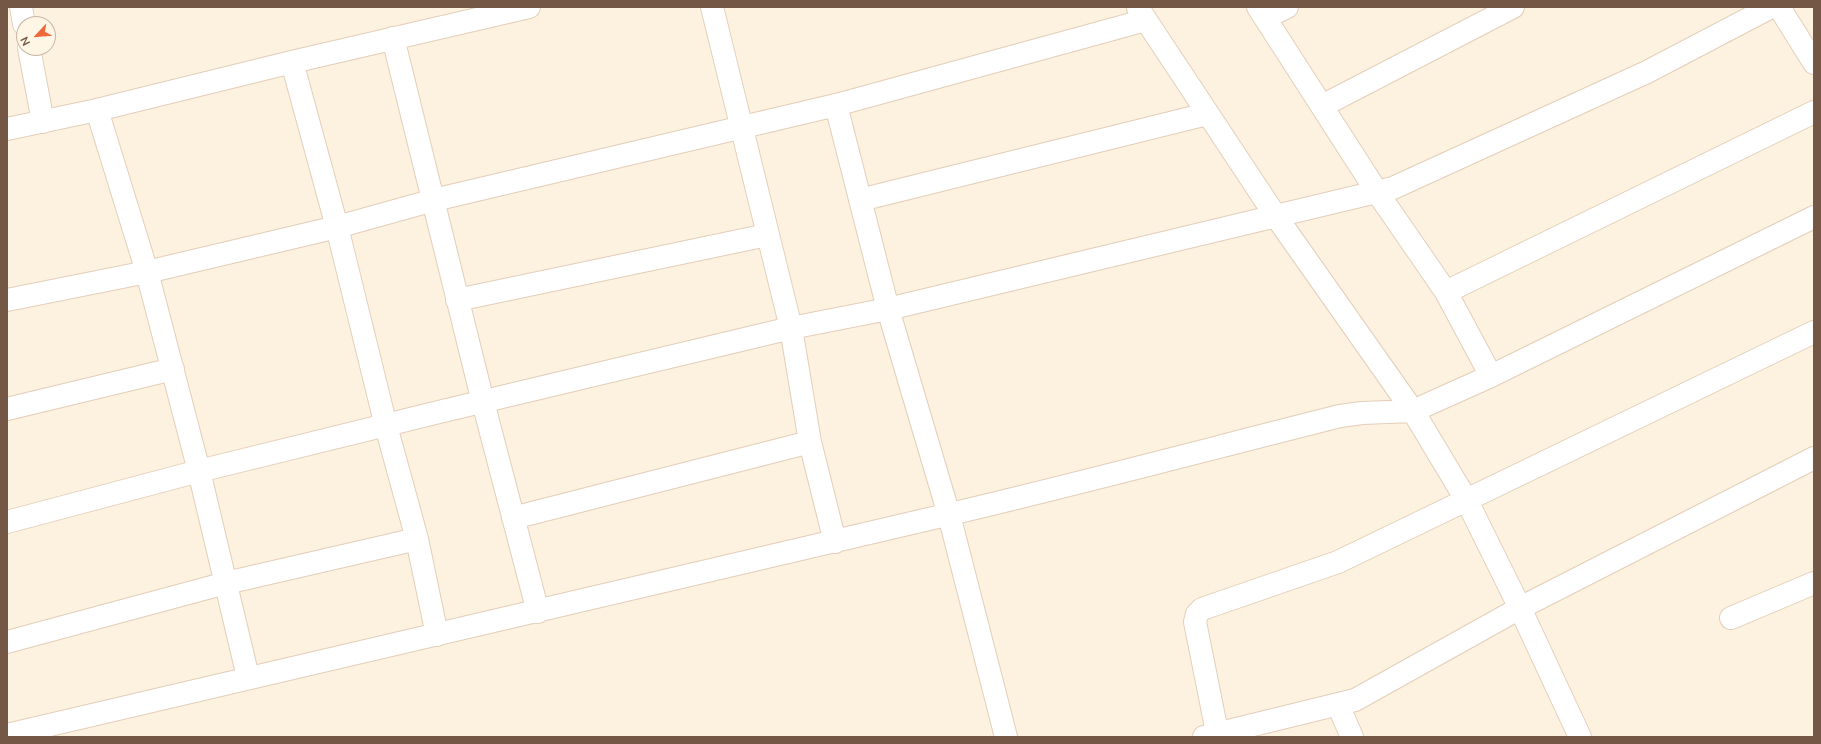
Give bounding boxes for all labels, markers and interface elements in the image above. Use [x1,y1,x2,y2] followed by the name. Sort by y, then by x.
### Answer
[16,16,56,56] north arrow
[17,34,34,48] text: N

